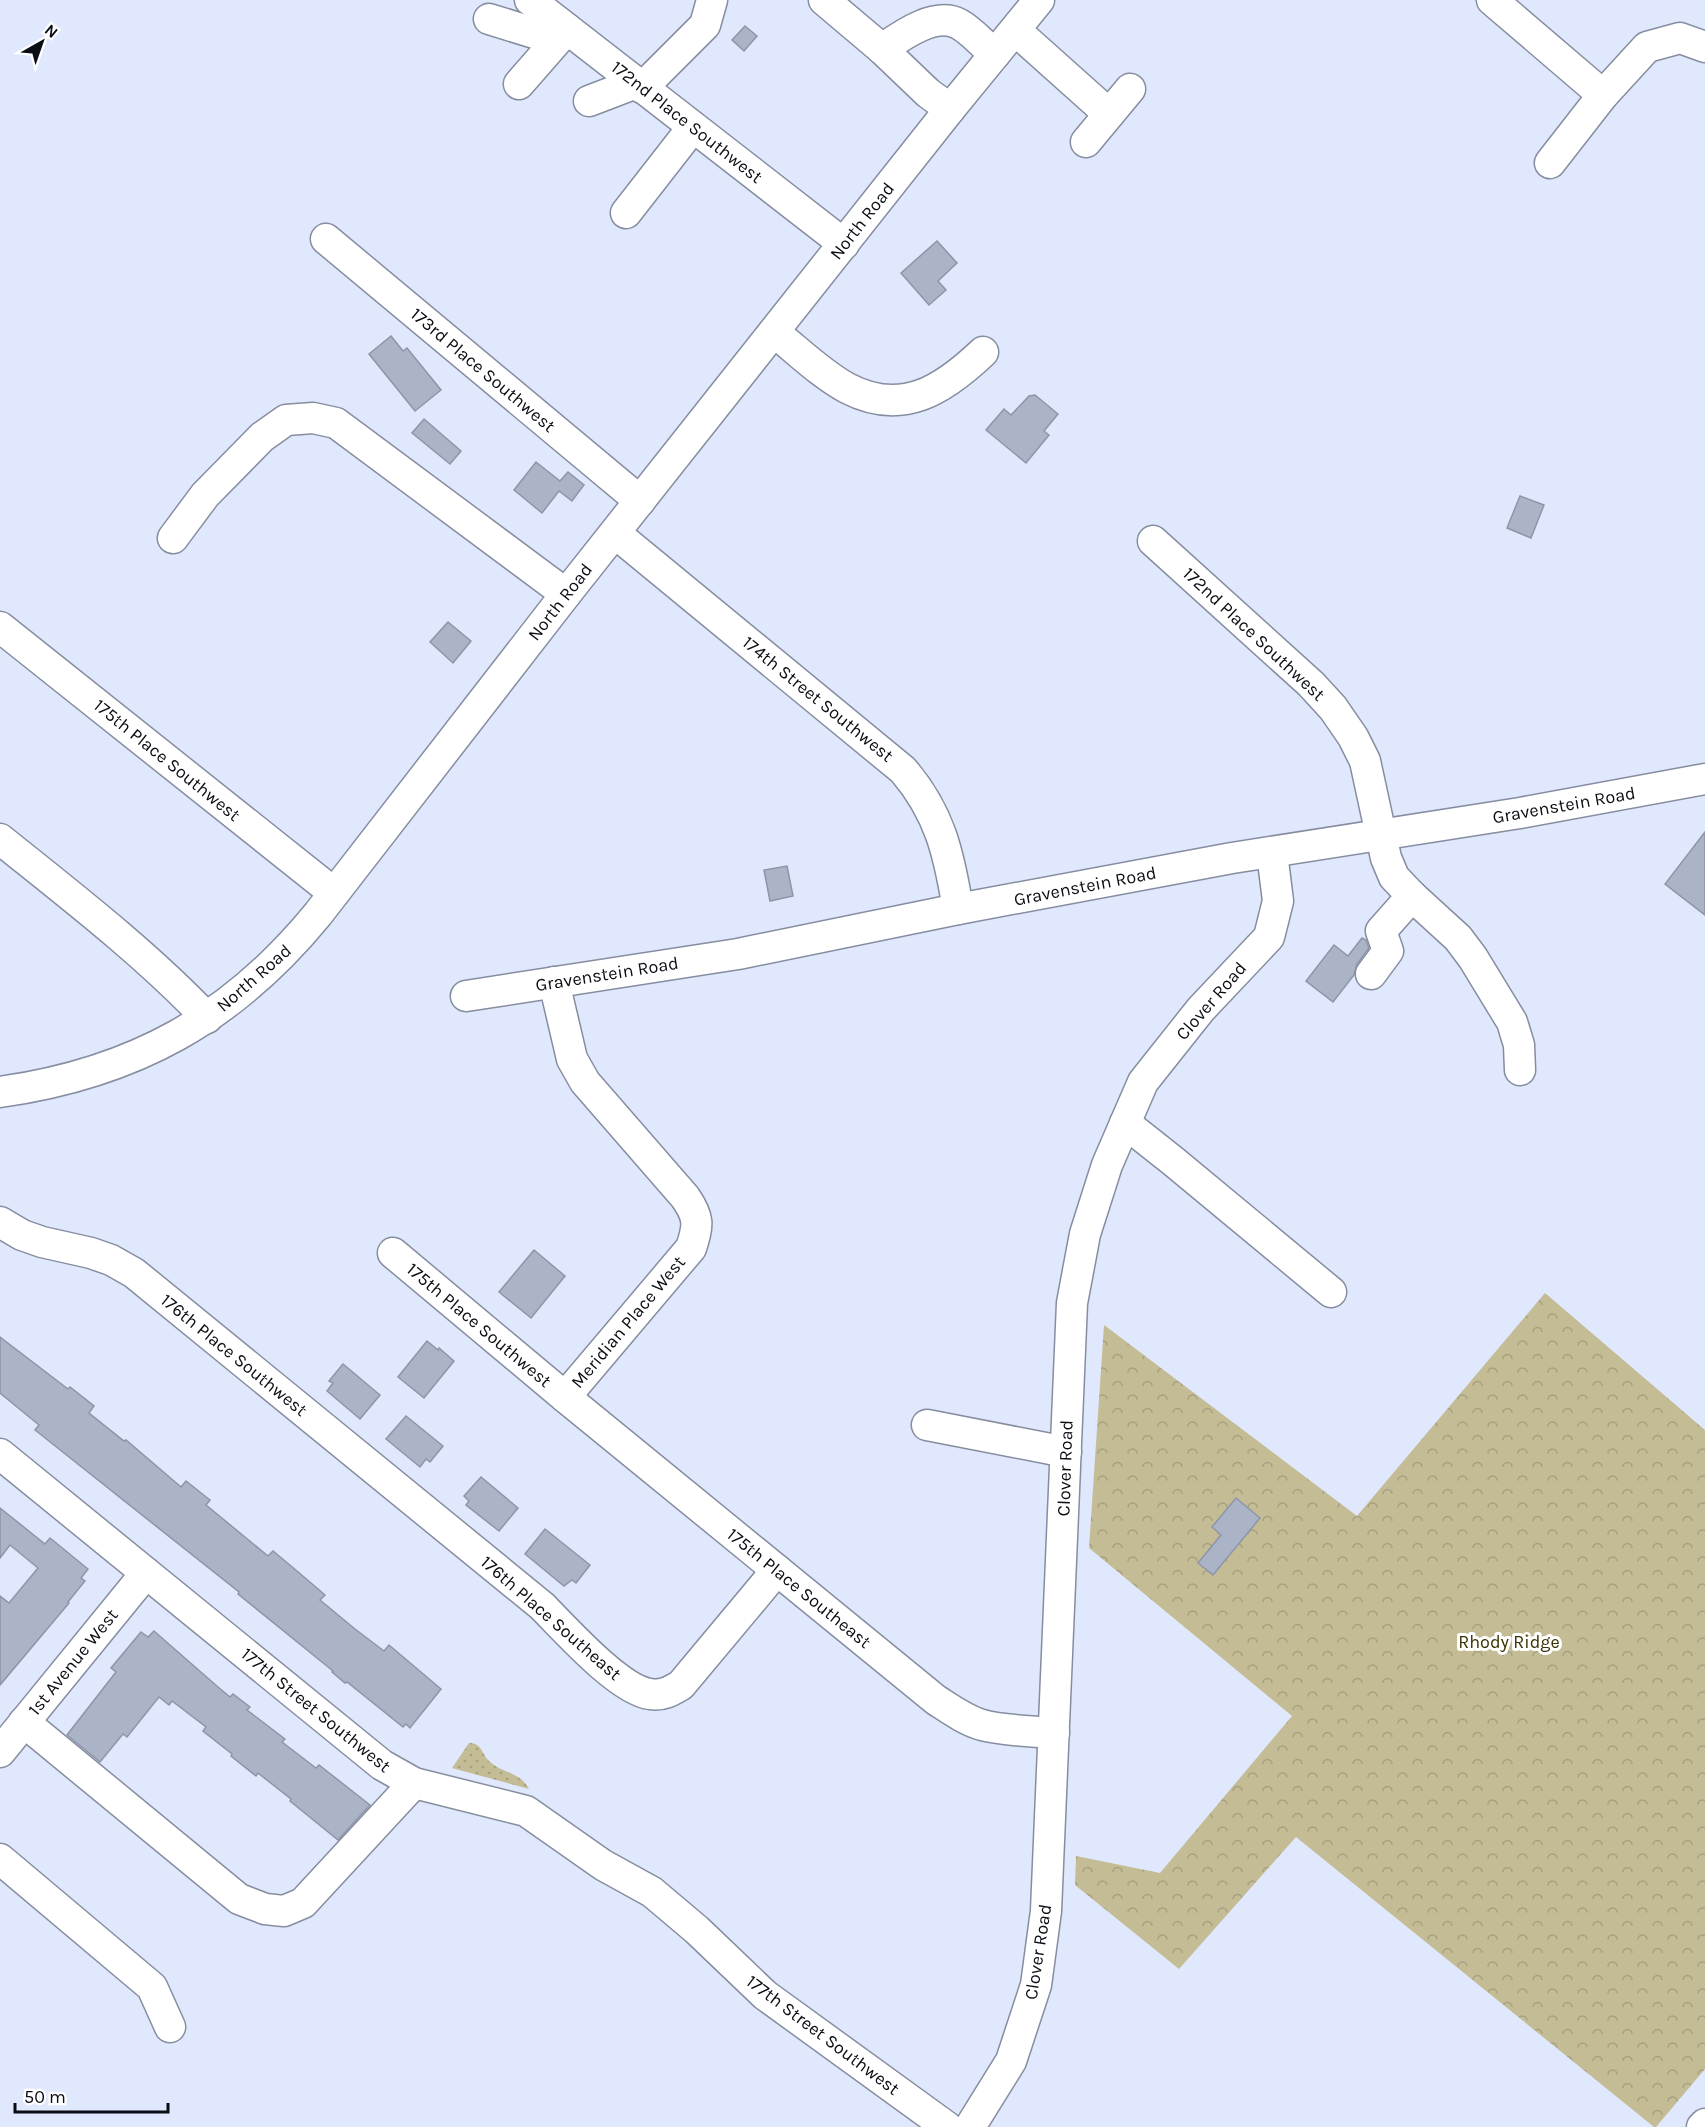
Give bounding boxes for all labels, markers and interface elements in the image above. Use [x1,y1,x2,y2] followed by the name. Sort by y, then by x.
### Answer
[12,12,72,72] north arrow
[41,20,62,42] text: N
[607,56,767,188] street label: 172nd Place Southwest
[825,178,899,264] street label: North Road
[406,303,560,437] street label: 173rd Place Southwest
[523,559,597,645] street label: North Road
[1178,562,1330,706] street label: 172nd Place Southwest
[738,631,898,767] street label: 174th Street Southwest
[89,694,245,826] street label: 175th Place Southwest
[1491,782,1637,828] street label: Gravenstein Road
[1012,861,1158,911] street label: Gravenstein Road
[212,940,296,1016] street label: North Road
[534,952,680,996] street label: Gravenstein Road
[1171,957,1251,1045] street label: Clover Road
[566,1251,690,1393] street label: Meridian Place West
[402,1258,556,1392] street label: 175th Place Southwest
[156,1289,312,1421] street label: 176th Place Southwest
[1052,1419,1078,1517] street label: Clover Road
[723,1523,876,1653] street label: 175th Place Southeast
[476,1551,626,1685] street label: 176th Place Southeast
[23,1604,123,1720] street label: 1st Avenue West
[1458,1631,1560,1653] park label: Rhody Ridge
[237,1643,395,1777] street label: 177th Street Southwest
[1020,1903,1056,2001] street label: Clover Road
[742,1970,904,2100] street label: 177th Street Southwest
[15,2076,168,2114] scale bar
[24,2086,66,2108] text: 50 m

